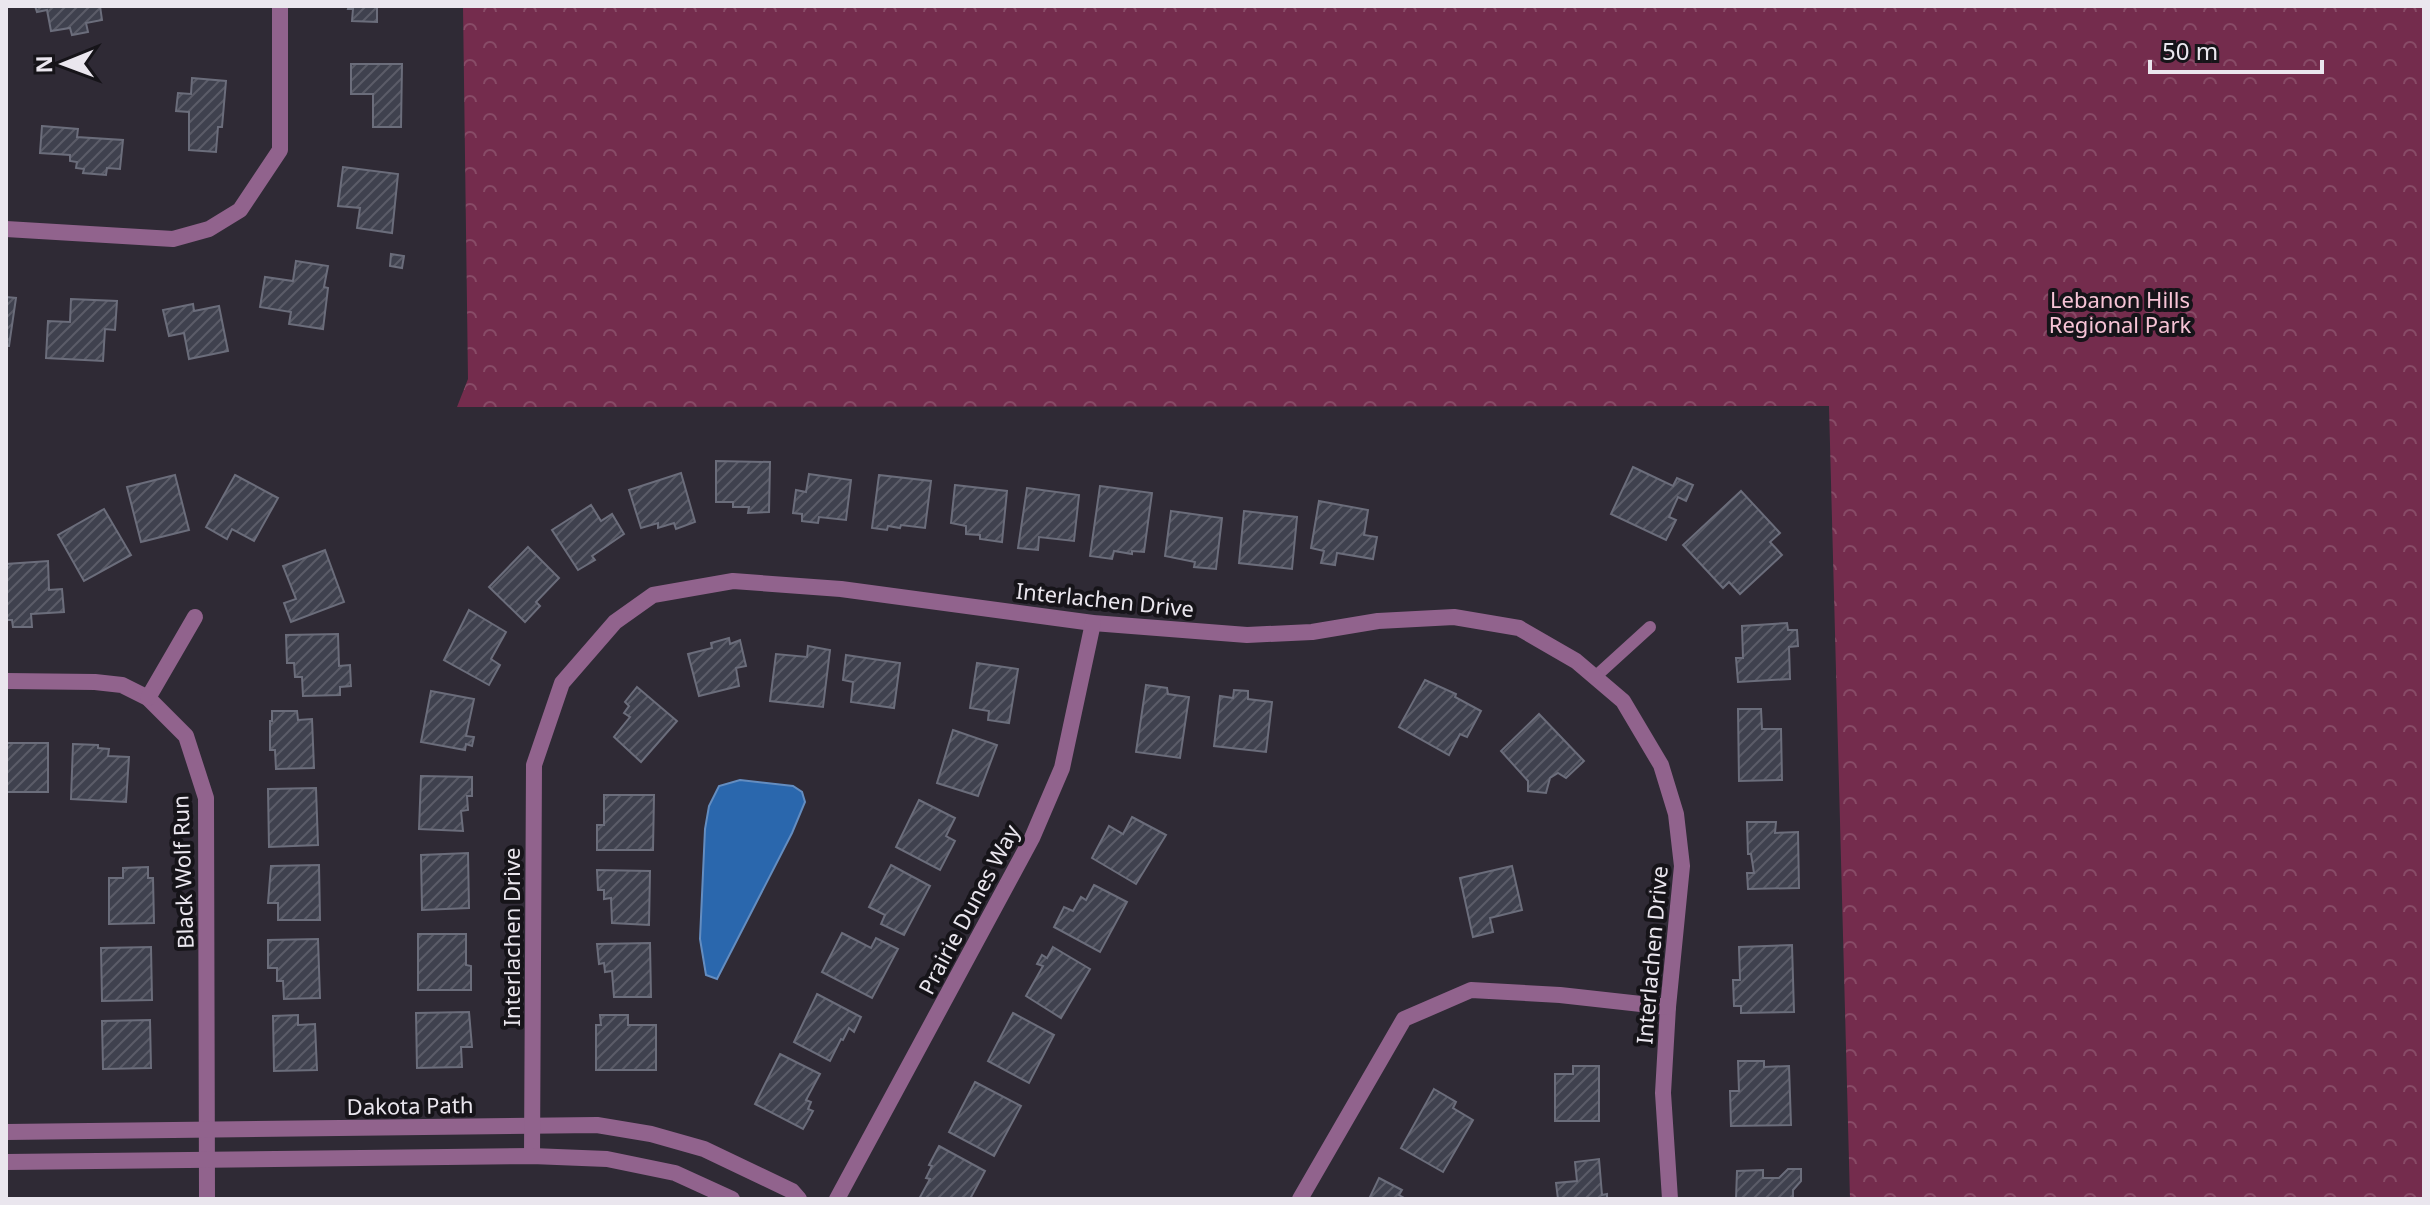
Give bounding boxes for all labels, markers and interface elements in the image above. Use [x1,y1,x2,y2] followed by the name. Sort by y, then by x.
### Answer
[24,24,104,104] north arrow
[2150,24,2322,74] scale bar
[2162,34,2218,67] text: 50 m
[28,55,58,74] text: N
[2049,284,2191,339] park label: Lebanon Hills Regional Park
[1015,575,1195,623] street label: Interlachen Drive
[164,795,200,949] street label: Black Wolf Run
[911,818,1026,999] street label: Prairie Dunes Way
[496,848,526,1026] street label: Interlachen Drive
[1628,865,1674,1045] street label: Interlachen Drive
[346,1089,474,1121] street label: Dakota Path

